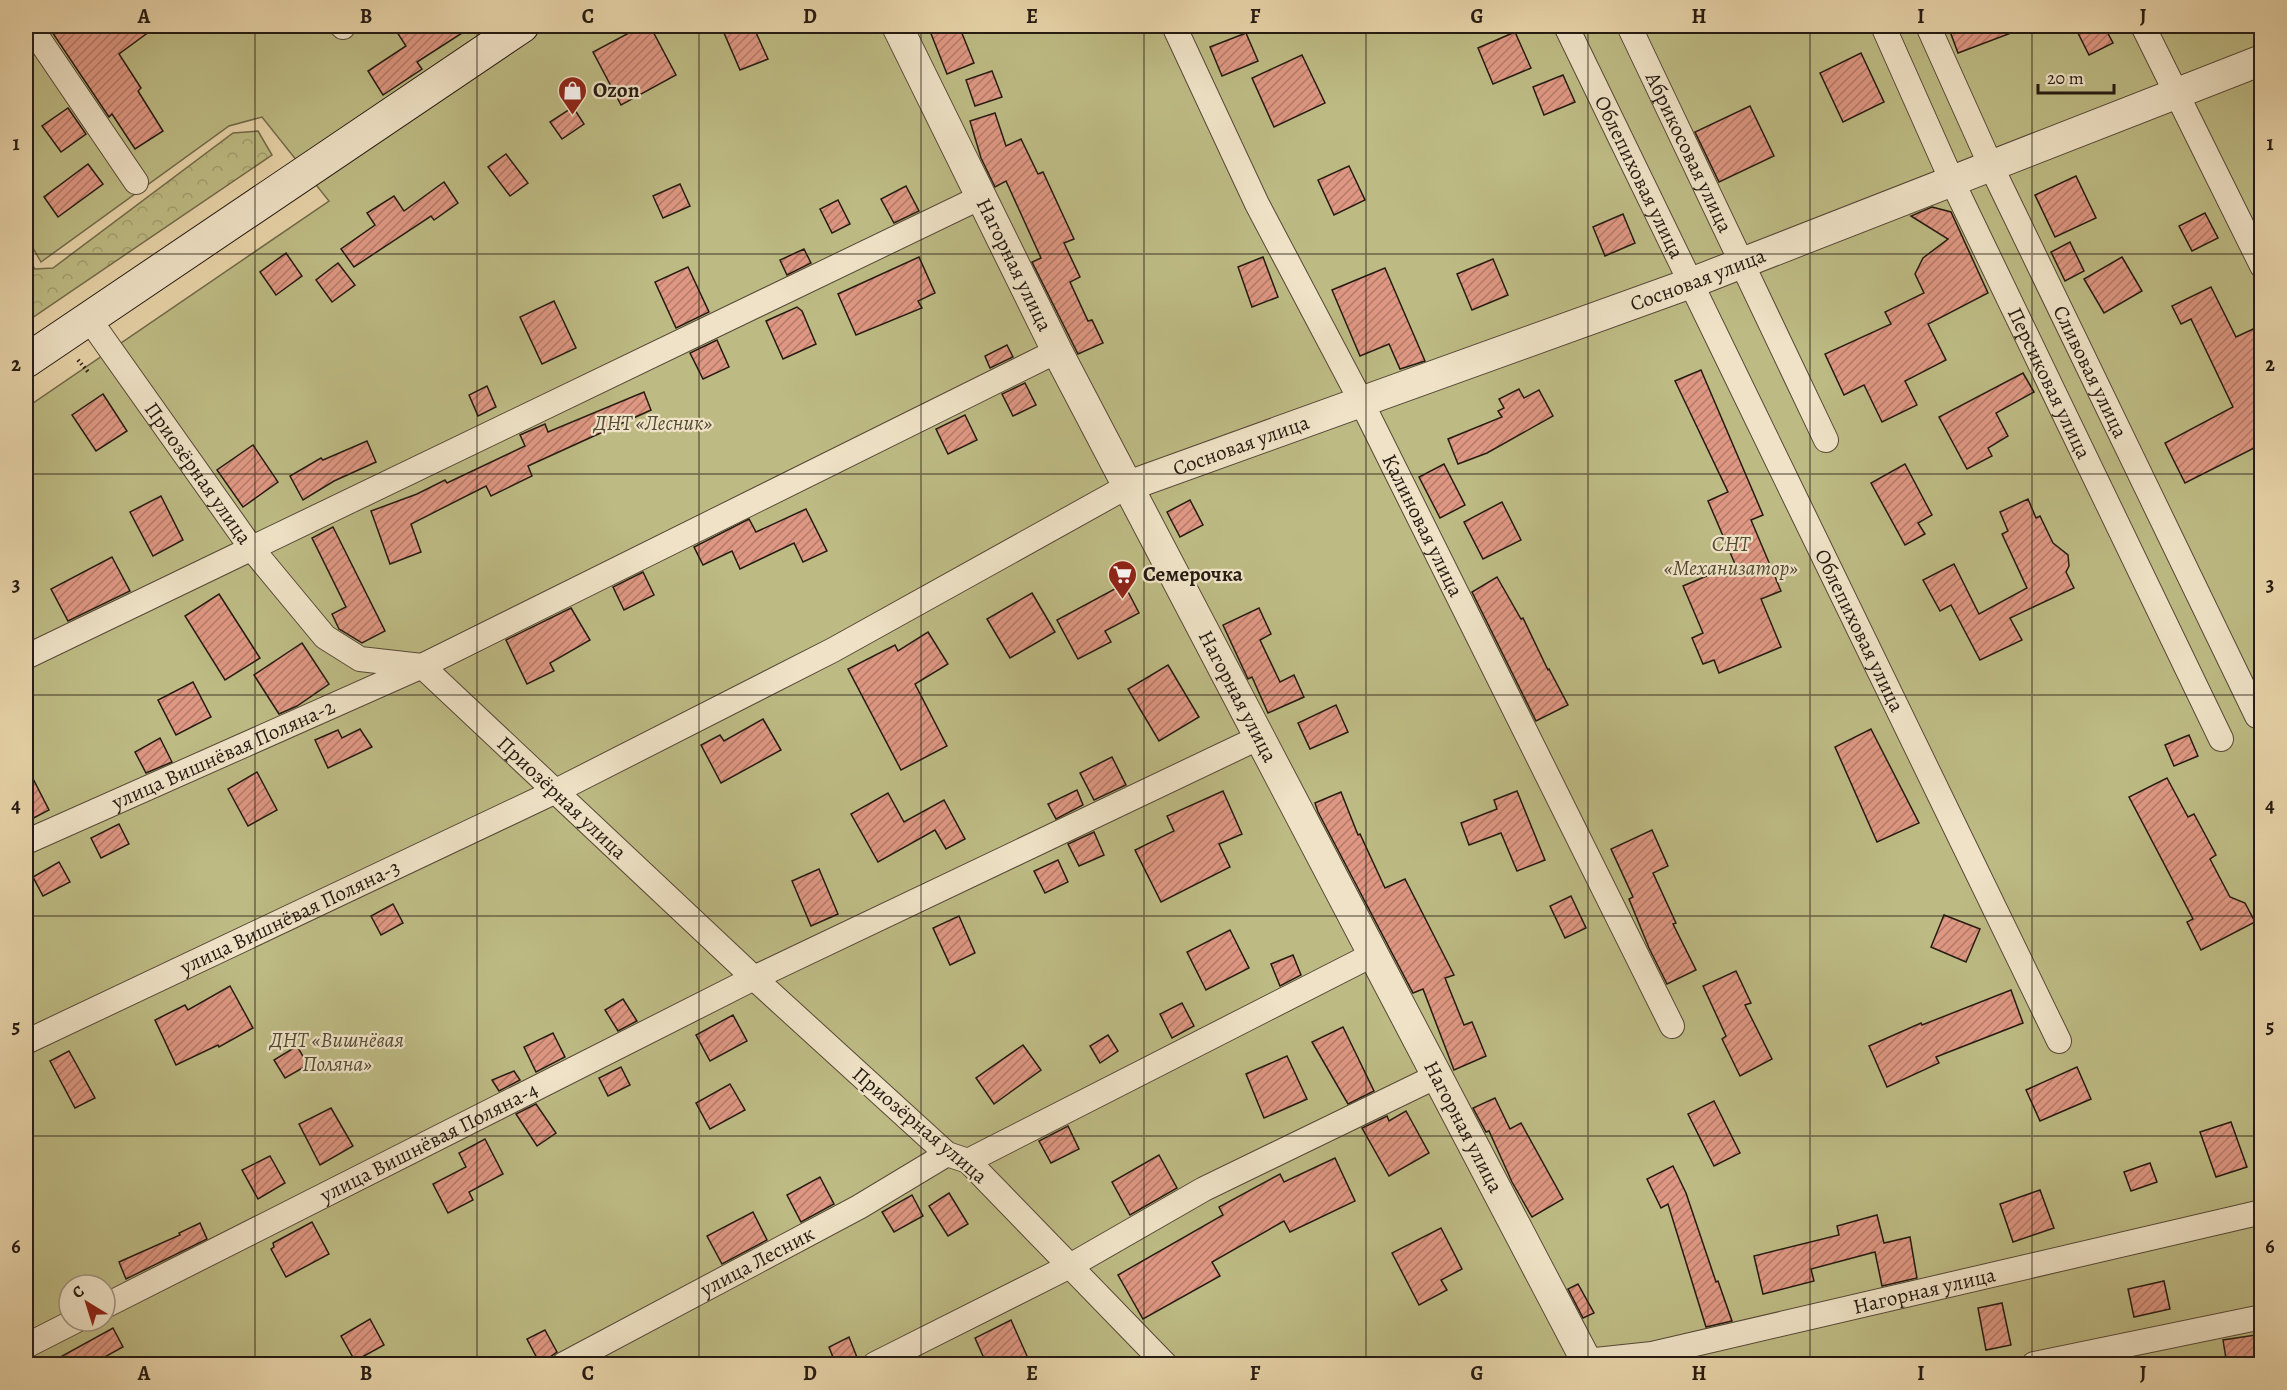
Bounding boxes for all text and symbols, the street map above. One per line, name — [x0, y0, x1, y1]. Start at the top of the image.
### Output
text: A — [137, 3, 151, 30]
text: B — [360, 3, 372, 30]
text: C — [582, 3, 594, 30]
text: D — [803, 3, 817, 30]
text: E — [1026, 3, 1038, 30]
text: F — [1250, 3, 1261, 30]
text: G — [1470, 3, 1484, 30]
text: H — [1692, 3, 1707, 30]
text: I — [1917, 3, 1925, 30]
text: J — [2140, 3, 2147, 30]
scale bar — [2038, 57, 2114, 95]
text: 20 m — [2047, 66, 2084, 90]
street label: Абрикосовая улица — [1639, 67, 1739, 238]
shop icon: Ozon — [556, 74, 588, 116]
place label: Ozon — [593, 76, 640, 104]
street label: Облепиховая улица — [1588, 91, 1691, 264]
text: 1 — [12, 130, 20, 157]
text: 1 — [2266, 130, 2274, 157]
street label: Нагорная улица — [970, 193, 1059, 336]
street label: Сосновая улица — [1626, 241, 1770, 318]
street label: Сливовая улица — [2046, 301, 2135, 443]
street label: Персиковая улица — [2001, 303, 2098, 464]
text: 2 — [11, 351, 21, 378]
text: 2 — [2265, 351, 2275, 378]
street label: Приозёрная улица — [138, 396, 259, 550]
street label: Сосновая улица — [1169, 408, 1313, 483]
park label: ДНТ «Лесник» — [592, 409, 712, 437]
street label: Калиновая улица — [1376, 449, 1470, 602]
park label: СНТ «Механизатор» — [1664, 530, 1798, 582]
street label: Облепиховая улица — [1808, 544, 1911, 717]
supermarket icon: Семерочка — [1106, 558, 1138, 600]
place label: Семерочка — [1143, 560, 1243, 588]
text: 3 — [12, 571, 20, 598]
text: 3 — [2266, 571, 2274, 598]
street label: Нагорная улица — [1192, 625, 1284, 767]
street label: улица Вишнёвая Поляна-2 — [107, 693, 339, 816]
street label: Приозёрная улица — [491, 730, 633, 866]
text: 4 — [11, 792, 21, 819]
text: 4 — [2265, 792, 2275, 819]
street label: улица Вишнёвая Поляна-3 — [175, 853, 404, 981]
text: 5 — [12, 1013, 20, 1040]
text: 5 — [2266, 1013, 2274, 1040]
park label: ДНТ «Вишнёвая Поляна» — [268, 1026, 404, 1078]
street label: Нагорная улица — [1417, 1056, 1510, 1198]
street label: Приозёрная улица — [847, 1060, 994, 1190]
street label: улица Вишнёвая Поляна-4 — [314, 1076, 543, 1209]
street label: улица Лесник — [695, 1219, 819, 1303]
text: 6 — [11, 1233, 21, 1260]
text: 6 — [2265, 1233, 2275, 1260]
street label: Нагорная улица — [1850, 1260, 1999, 1321]
north arrow — [57, 1273, 117, 1333]
text: С — [68, 1280, 89, 1304]
text: A — [137, 1360, 151, 1387]
text: B — [360, 1360, 372, 1387]
text: C — [582, 1360, 594, 1387]
text: D — [803, 1360, 817, 1387]
text: E — [1026, 1360, 1038, 1387]
text: F — [1250, 1360, 1261, 1387]
text: G — [1470, 1360, 1484, 1387]
text: H — [1692, 1360, 1707, 1387]
text: I — [1917, 1360, 1925, 1387]
text: J — [2140, 1360, 2147, 1387]

